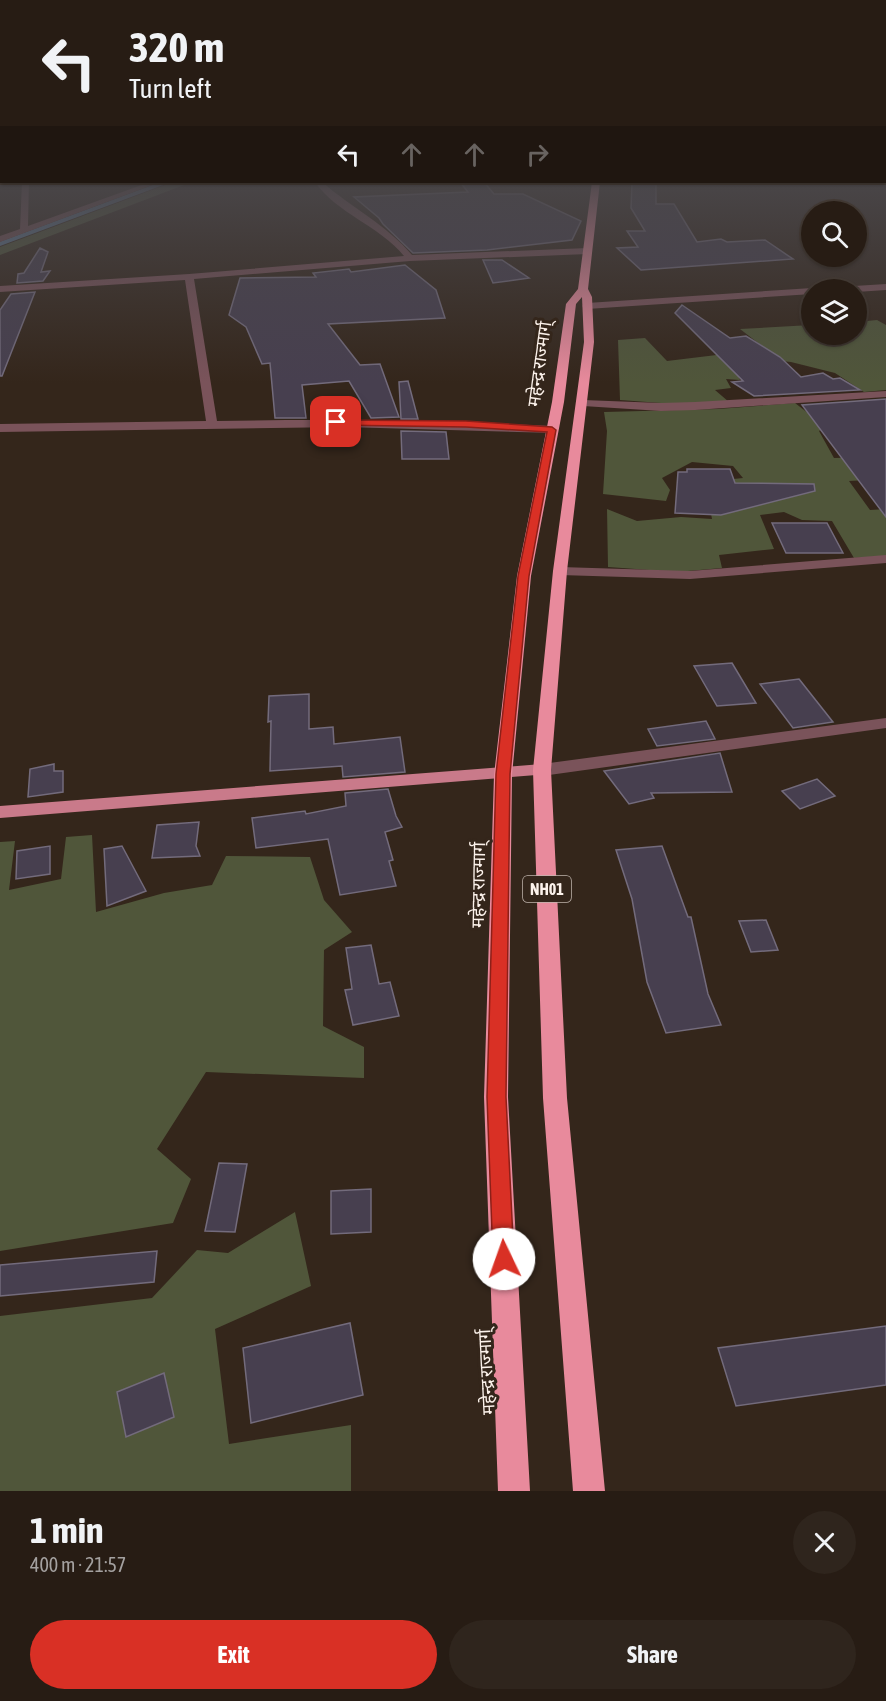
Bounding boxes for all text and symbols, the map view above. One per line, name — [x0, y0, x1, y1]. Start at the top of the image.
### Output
text: 320 m — [129, 23, 224, 71]
icon: left — [30, 24, 108, 102]
text: Turn left — [129, 73, 212, 104]
icon: left — [332, 138, 365, 171]
icon: ahead — [395, 138, 428, 171]
icon: ahead — [458, 138, 491, 171]
icon: right — [521, 138, 554, 171]
map controls — [801, 201, 867, 345]
button: search — [801, 201, 867, 267]
button: layers — [801, 279, 867, 345]
street label: महेन्द्र राज्मार्ग् — [523, 317, 557, 408]
pin — [310, 396, 361, 447]
icon: arrive — [319, 405, 352, 438]
street label: महेन्द्र राज्मार्ग् — [467, 839, 490, 928]
road number: NH01 — [523, 876, 571, 902]
position arrow — [472, 1227, 536, 1291]
street label: महेन्द्र राज्मार्ग् — [473, 1326, 500, 1415]
text: 1 min — [30, 1509, 104, 1551]
button: close — [793, 1511, 856, 1574]
text: 400 m · 21:57 — [30, 1553, 126, 1576]
button: Exit — [30, 1620, 437, 1689]
button: Share — [449, 1620, 856, 1689]

